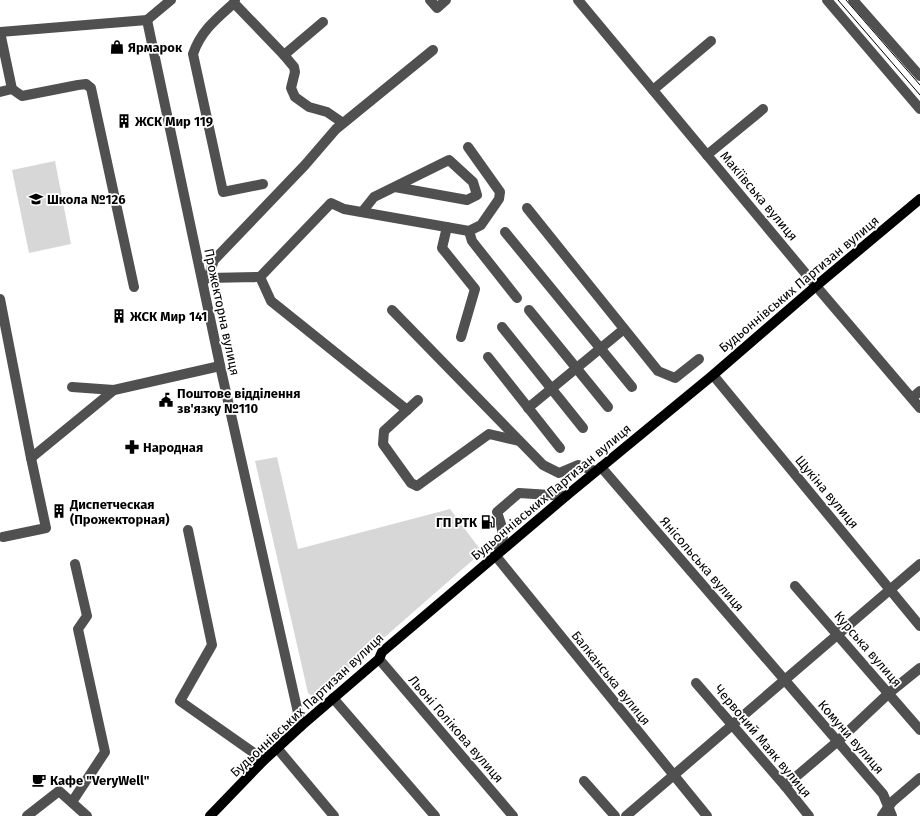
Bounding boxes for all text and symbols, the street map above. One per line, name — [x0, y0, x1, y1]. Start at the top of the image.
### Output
shop icon: Ярмарок — [109, 39, 125, 55]
place label: Ярмарок — [128, 40, 183, 55]
building icon: ЖСК Мир 119 — [116, 113, 132, 129]
place label: ЖСК Мир 119 — [134, 114, 213, 129]
street label: Макіївська вулиця — [717, 148, 801, 244]
school or university icon: Школа №126 — [28, 191, 44, 207]
place label: Школа №126 — [47, 192, 126, 207]
street label: Будьоннівських Партизан вулиця — [716, 213, 882, 355]
street label: Прожекторна вулиця — [201, 247, 243, 377]
building icon: ЖСК Мир 141 — [111, 308, 127, 324]
place label: ЖСК Мир 141 — [129, 309, 207, 324]
place label: Поштове відділення зв'язку №110 — [177, 386, 300, 416]
public building icon: Поштове відділення зв'язку №110 — [158, 392, 174, 408]
street label: Будьоннівських Партизан вулиця — [468, 421, 634, 563]
pharmacy icon: Народная — [124, 439, 140, 455]
place label: Народная — [143, 440, 203, 455]
street label: Щукіна вулиця — [792, 453, 862, 531]
place label: Диспетческая (Прожекторная) — [69, 497, 169, 527]
building icon: Диспетческая (Прожекторная) — [51, 503, 67, 519]
fuel station icon: ГП РТК — [480, 514, 496, 530]
street label: Янісольська вулиця — [657, 514, 747, 614]
place label: ГП РТК — [436, 515, 478, 530]
street label: Курська вулиця — [831, 608, 905, 690]
street label: Балканська вулиця — [568, 628, 654, 728]
street label: Будьоннівських Партизан вулиця — [227, 630, 387, 780]
street label: Льоні Голікова вулиця — [405, 672, 507, 786]
street label: Червоний Маяк вулиця — [711, 682, 815, 800]
street label: Комуни вулиця — [815, 697, 887, 777]
cafe icon: Кафе "VeryWell" — [31, 772, 47, 788]
place label: Кафе "VeryWell" — [50, 773, 150, 788]

